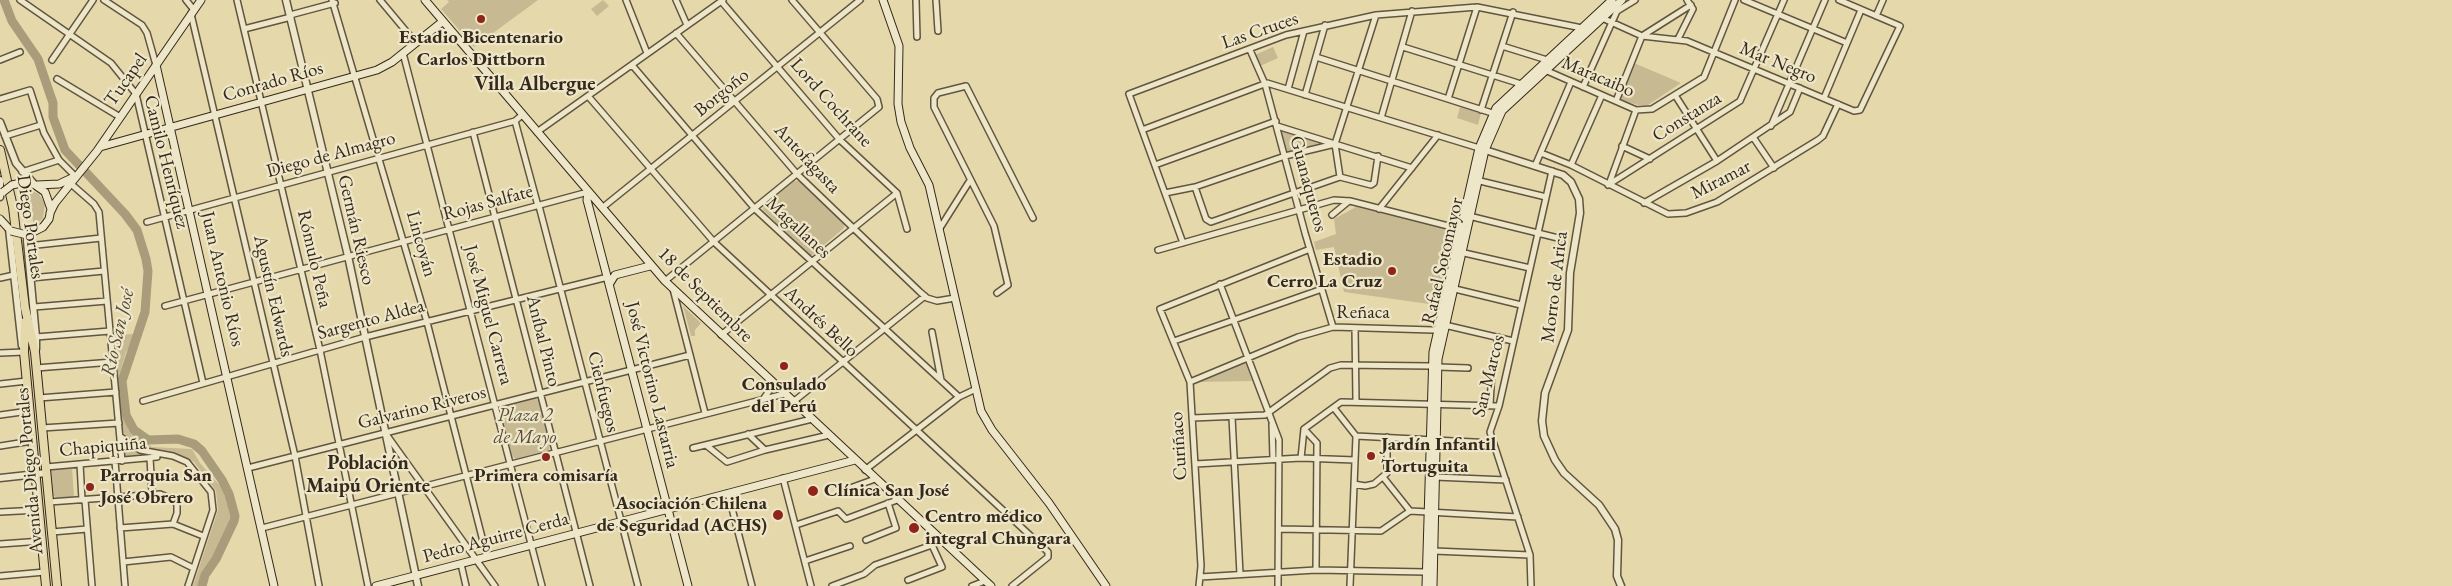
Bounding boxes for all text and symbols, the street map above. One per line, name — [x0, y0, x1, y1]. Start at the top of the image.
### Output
street label: Las Cruces — [1219, 7, 1301, 55]
marker: Estadio Bicentenario Carlos Dittborn — [475, 13, 487, 25]
place label: Estadio Bicentenario Carlos Dittborn — [399, 27, 563, 71]
street label: Mar Negro — [1736, 37, 1820, 89]
street label: Tucapel — [100, 49, 152, 111]
street label: Maracaibo — [1558, 51, 1638, 103]
street label: Lord Cochrane — [785, 54, 877, 152]
street label: Conrado Ríos — [220, 57, 326, 107]
street label: Borgoño — [690, 64, 754, 122]
district label: Villa Albergue — [474, 73, 596, 97]
street label: Constanza — [1648, 87, 1726, 147]
street label: Camilo Henríquez — [138, 93, 194, 231]
street label: Antofagasta — [769, 119, 845, 199]
street label: Diego de Almagro — [264, 127, 398, 183]
street label: Guanaqueros — [1284, 134, 1332, 234]
street label: Miramar — [1687, 155, 1755, 205]
street label: Germán Riesco — [332, 173, 380, 287]
street label: Diego Portales — [11, 174, 49, 280]
street label: Rojas Salfate — [440, 180, 536, 226]
street label: Magallanes — [761, 192, 835, 264]
street label: Rafael Sotomayor — [1417, 195, 1469, 327]
street label: Rómulo Peña — [292, 208, 336, 310]
street label: Lincoyán — [401, 208, 441, 280]
street label: Juan Antonio Ríos — [195, 209, 249, 349]
street label: Morro de Arica — [1537, 230, 1573, 344]
street label: Agustín Edwards — [248, 233, 298, 359]
street label: José Miguel Carrera — [458, 242, 518, 388]
street label: 18 de Septiembre — [653, 243, 757, 347]
place label: Estadio Cerro La Cruz — [1267, 249, 1382, 293]
marker: Estadio Cerro La Cruz — [1386, 265, 1398, 277]
street label: Andrés Bello — [779, 282, 863, 362]
water label: Río San José — [96, 286, 140, 380]
street label: Aníbal Pinto — [521, 293, 565, 389]
street label: Sargento Aldea — [315, 295, 427, 345]
street label: José Victorino Lastarria — [620, 299, 684, 471]
street label: Reñaca — [1336, 302, 1390, 324]
street label: San Marcos — [1468, 333, 1510, 419]
street label: Cienfuegos — [582, 349, 624, 435]
marker: Consulado del Perú — [778, 360, 790, 372]
place label: Consulado del Perú — [742, 374, 826, 418]
street label: Galvarino Riveros — [356, 381, 488, 435]
street label: Avenida Diego Portales — [11, 387, 49, 555]
park label: Plaza 2 de Mayo — [494, 405, 556, 449]
street label: Curiñaco — [1165, 411, 1193, 481]
street label: Chapiquiña — [58, 432, 148, 462]
place label: Jardín Infantil Tortuguita — [1381, 434, 1496, 478]
marker: Jardín Infantil Tortuguita — [1365, 450, 1377, 462]
marker: Primera comisaría — [540, 451, 552, 463]
district label: Población Maipú Oriente — [306, 452, 430, 499]
place label: Parroquia San José Obrero — [100, 465, 212, 509]
place label: Primera comisaría — [474, 465, 618, 487]
place label: Clínica San José — [824, 480, 949, 502]
marker: Parroquia San José Obrero — [84, 481, 96, 493]
marker: Clínica San José — [806, 484, 820, 498]
place label: Asociación Chilena de Seguridad (ACHS) — [597, 493, 767, 537]
place label: Centro médico integral Chungara — [925, 506, 1071, 550]
street label: Pedro Aguirre Cerda — [420, 508, 572, 568]
marker: Asociación Chilena de Seguridad (ACHS) — [771, 508, 785, 522]
marker: Centro médico integral Chungara — [907, 521, 921, 535]

